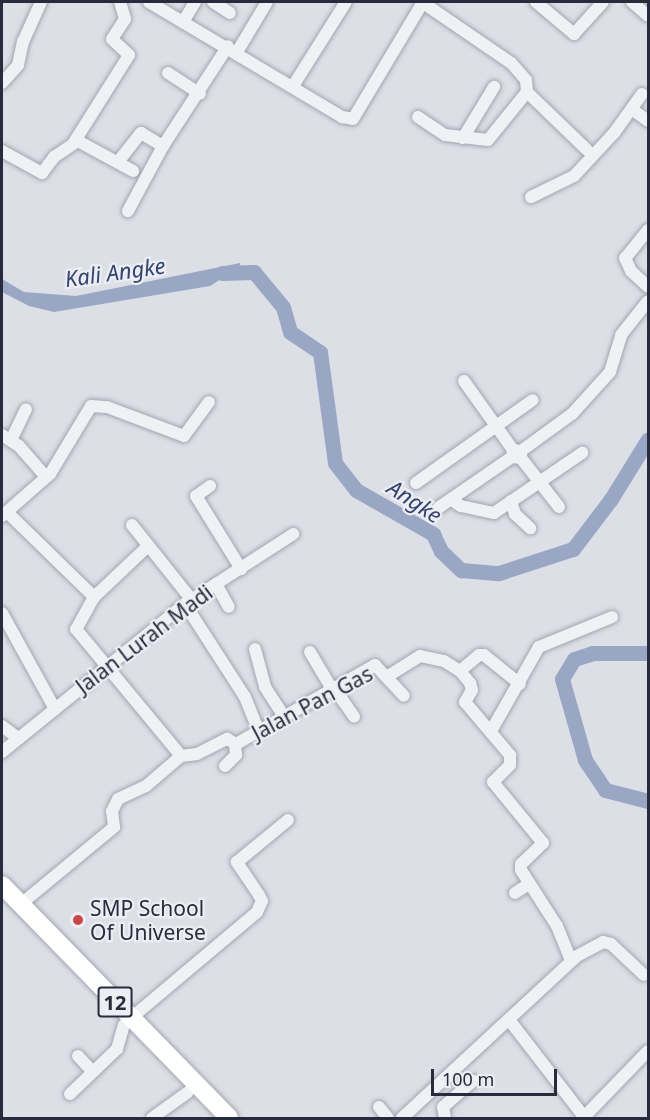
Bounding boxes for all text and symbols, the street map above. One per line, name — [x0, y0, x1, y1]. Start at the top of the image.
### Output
water label: Kali Angke — [63, 252, 167, 292]
water label: Angke — [383, 474, 447, 528]
street label: Jalan Lurah Madi — [71, 579, 217, 699]
street label: Jalan Pan Gas — [247, 661, 377, 745]
place label: SMP School Of Universe — [90, 895, 206, 945]
marker: SMP School Of Universe — [71, 913, 85, 927]
road number: 12 — [97, 985, 133, 1019]
scale bar — [434, 1057, 560, 1095]
text: 100 m — [442, 1067, 494, 1091]

